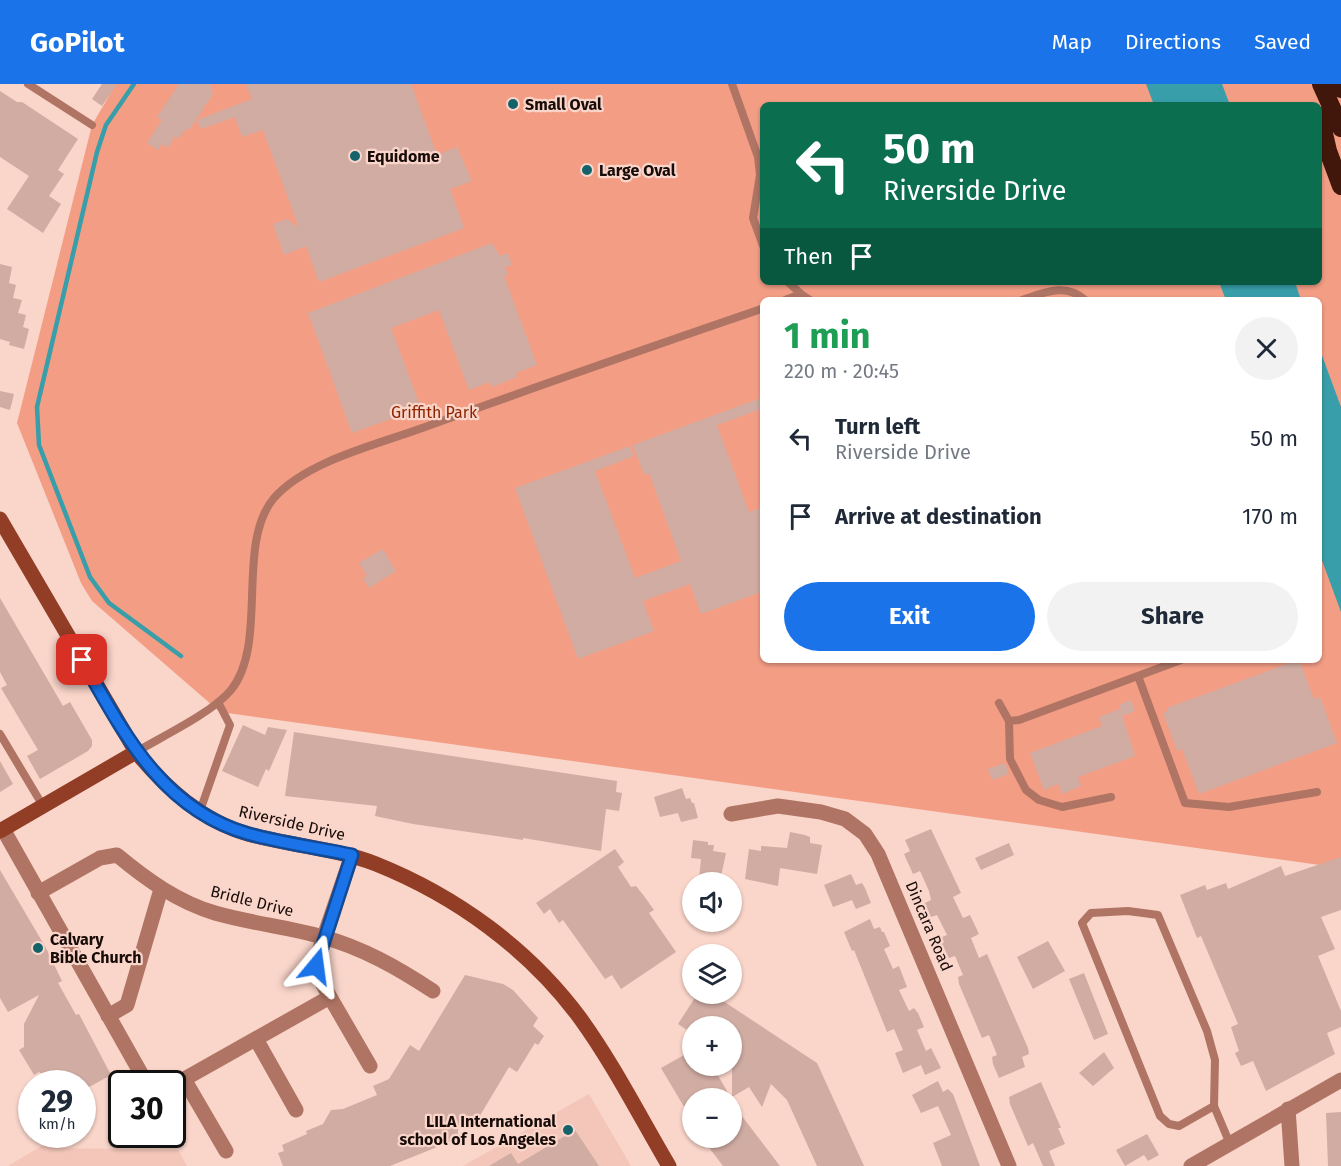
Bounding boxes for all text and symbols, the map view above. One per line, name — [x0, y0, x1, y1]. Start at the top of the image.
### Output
text: GoPilot — [30, 26, 124, 59]
text: Map — [1052, 29, 1092, 55]
text: Directions — [1125, 29, 1221, 55]
text: Saved — [1254, 29, 1311, 55]
place label: Small Oval — [525, 95, 602, 114]
marker: Small Oval — [506, 97, 520, 111]
text: 50 m — [883, 124, 976, 174]
icon: left — [784, 126, 862, 204]
place label: Equidome — [367, 147, 440, 166]
marker: Equidome — [348, 149, 362, 163]
place label: Large Oval — [599, 161, 676, 180]
marker: Large Oval — [580, 163, 594, 177]
text: Riverside Drive — [883, 175, 1066, 207]
icon: arrive — [845, 240, 878, 273]
text: Then — [784, 243, 833, 270]
text: 1 min — [784, 314, 871, 358]
button: close — [1235, 317, 1298, 380]
text: 220 m · 20:45 — [784, 359, 899, 383]
park label: Griffith Park — [391, 403, 478, 422]
text: Turn left — [835, 413, 920, 440]
icon: left — [784, 422, 817, 455]
text: 50 m — [1250, 425, 1298, 452]
text: Riverside Drive — [835, 440, 971, 464]
icon: arrive — [784, 500, 817, 533]
text: Arrive at destination — [835, 503, 1042, 530]
text: 170 m — [1242, 503, 1298, 530]
button: Exit — [784, 582, 1035, 651]
button: Share — [1047, 582, 1298, 651]
pin — [56, 634, 107, 685]
icon: arrive — [65, 643, 98, 676]
street label: Riverside Drive — [237, 802, 347, 844]
map controls — [682, 872, 742, 1148]
button: sound — [682, 872, 742, 932]
street label: Dincara Road — [902, 878, 956, 974]
street label: Bridle Drive — [208, 881, 296, 921]
place label: Calvary Bible Church — [50, 930, 142, 967]
position arrow — [284, 934, 348, 998]
marker: Calvary Bible Church — [31, 941, 45, 955]
button: layers — [682, 944, 742, 1004]
button: + — [682, 1016, 742, 1076]
speed limit sign: 30 — [108, 1070, 186, 1148]
text: 29 — [41, 1084, 73, 1120]
button: − — [682, 1088, 742, 1148]
place label: LILA International school of Los Angeles — [399, 1112, 556, 1149]
text: km/h — [38, 1115, 76, 1133]
marker: LILA International school of Los Angeles — [561, 1123, 575, 1137]

